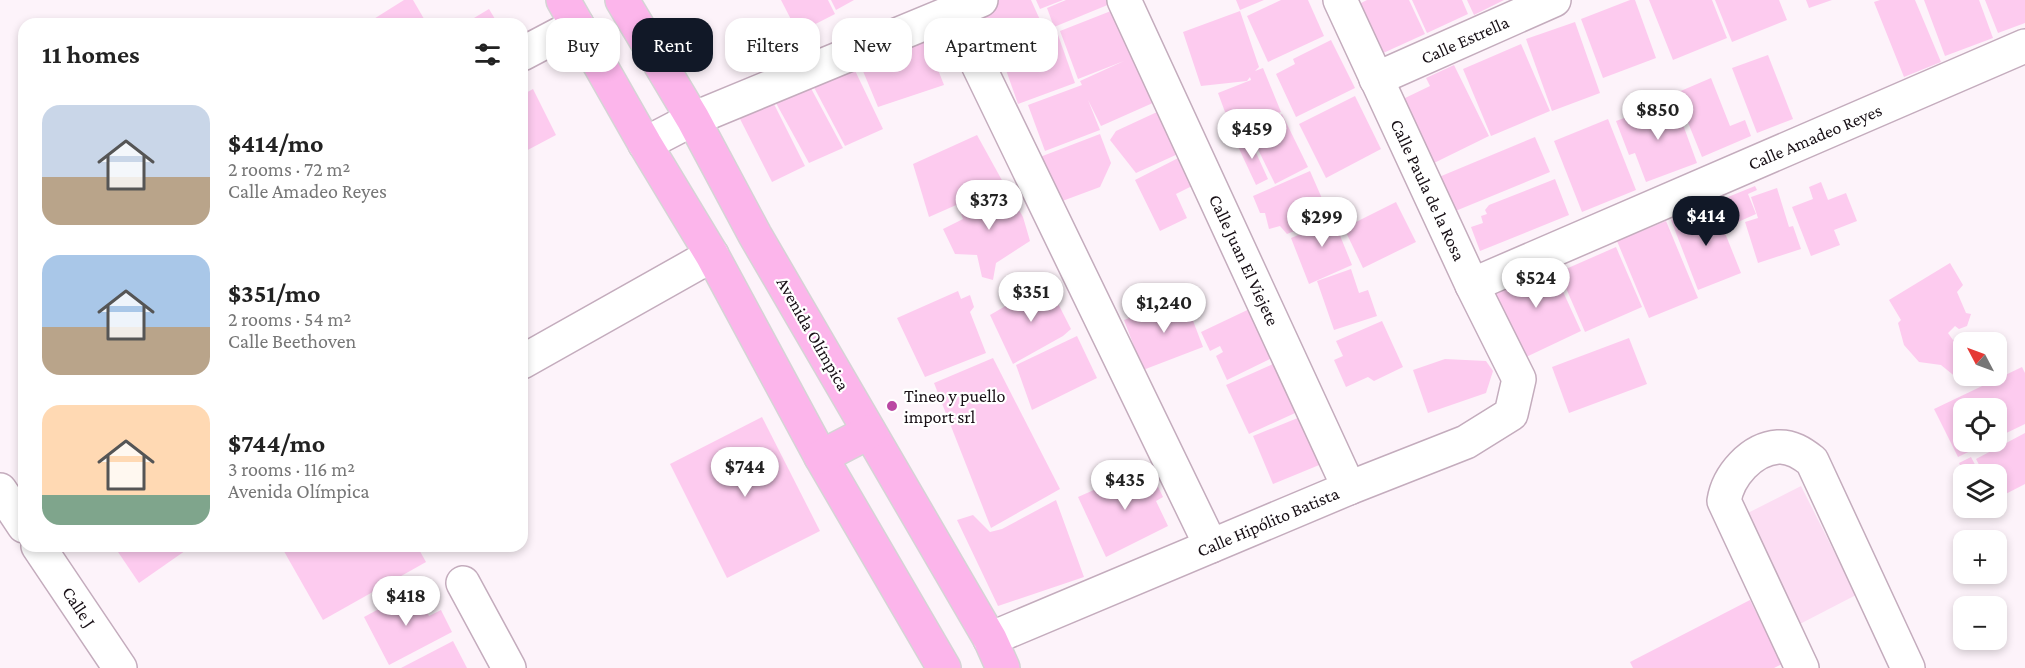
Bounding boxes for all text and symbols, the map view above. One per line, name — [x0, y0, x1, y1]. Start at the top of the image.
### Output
street label: Calle Estrella — [1418, 12, 1512, 68]
chip: Buy — [546, 18, 620, 72]
chip: Rent — [632, 18, 713, 72]
chip: Filters — [725, 18, 820, 72]
chip: New — [832, 18, 912, 72]
chip: Apartment — [924, 18, 1058, 72]
icon: filters — [471, 38, 504, 71]
text: 11 homes — [42, 40, 140, 69]
pin: $850 — [1622, 90, 1694, 141]
text: $850 — [1636, 98, 1680, 120]
street label: Calle Amadeo Reyes — [1745, 100, 1885, 174]
pin: $459 — [1216, 109, 1288, 160]
street label: Calle Paula de la Rosa — [1386, 116, 1470, 264]
text: $459 — [1231, 117, 1273, 139]
icon: home — [90, 129, 162, 201]
text: $414/mo — [228, 129, 324, 158]
text: 2 rooms · 72 m² — [228, 158, 350, 180]
text: Calle Amadeo Reyes — [228, 180, 387, 202]
pin: $373 — [953, 180, 1025, 231]
text: $373 — [970, 188, 1008, 210]
street label: Calle Juan El Viejete — [1204, 191, 1283, 329]
pin: $414 — [1670, 196, 1742, 247]
pin: $299 — [1286, 197, 1358, 248]
text: $414 — [1686, 204, 1726, 226]
text: $299 — [1301, 205, 1343, 227]
pin: $524 — [1500, 258, 1572, 309]
text: $524 — [1516, 266, 1556, 288]
pin: $351 — [995, 272, 1067, 323]
street label: Avenida Olímpica — [772, 274, 854, 394]
icon: home — [90, 279, 162, 351]
text: $351/mo — [228, 279, 321, 308]
text: $351 — [1013, 280, 1049, 302]
pin: $1,240 — [1115, 283, 1213, 334]
text: $1,240 — [1136, 291, 1192, 313]
text: 2 rooms · 54 m² — [228, 308, 351, 330]
text: Calle Beethoven — [228, 330, 356, 352]
north arrow — [1953, 332, 2007, 386]
map controls — [1953, 332, 2007, 650]
place label: Tineo y puello import srl — [904, 386, 1005, 427]
button: locate — [1953, 398, 2007, 452]
marker: Tineo y puello import srl — [885, 399, 899, 413]
icon: home — [90, 429, 162, 501]
text: $744/mo — [228, 429, 325, 458]
pin: $744 — [709, 447, 781, 498]
text: $744 — [725, 455, 765, 477]
text: 3 rooms · 116 m² — [228, 458, 355, 480]
pin: $435 — [1089, 460, 1161, 511]
button: layers — [1953, 464, 2007, 518]
text: $435 — [1105, 468, 1145, 490]
text: Avenida Olímpica — [228, 480, 370, 502]
street label: Calle Hipólito Batista — [1194, 483, 1342, 561]
button: + — [1953, 530, 2007, 584]
pin: $418 — [370, 576, 442, 627]
street label: Calle J — [58, 583, 100, 631]
text: $418 — [386, 584, 426, 606]
button: − — [1953, 596, 2007, 650]

